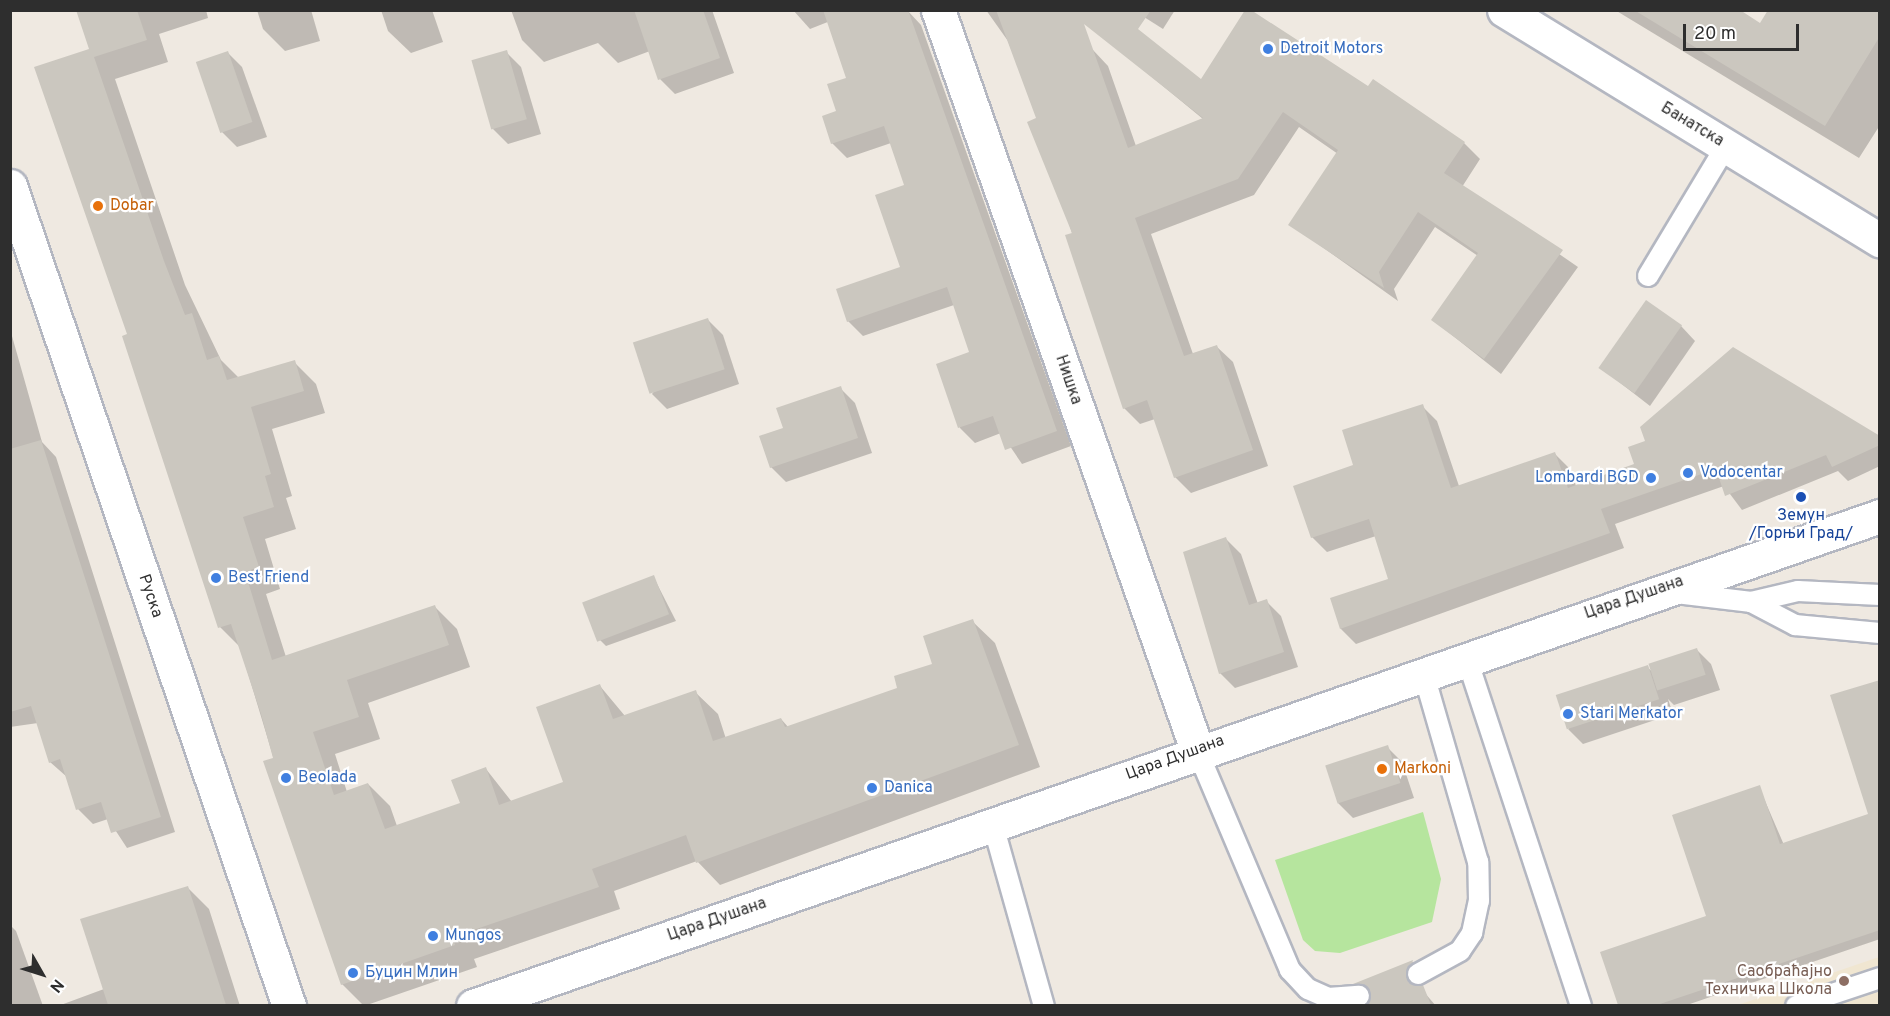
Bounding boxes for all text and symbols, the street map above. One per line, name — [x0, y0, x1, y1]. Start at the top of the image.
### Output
scale bar — [1686, 12, 1802, 50]
text: 20 m — [1694, 23, 1736, 46]
place label: Detroit Motors — [1280, 39, 1383, 59]
marker: Detroit Motors — [1261, 42, 1275, 56]
street label: Банатска — [1657, 99, 1727, 151]
place label: Dobar — [110, 196, 154, 216]
marker: Dobar — [91, 199, 105, 213]
street label: Нишка — [1051, 353, 1085, 407]
place label: Vodocentar — [1700, 463, 1783, 483]
marker: Vodocentar — [1681, 466, 1695, 480]
place label: Lombardi BGD — [1535, 468, 1639, 488]
marker: Lombardi BGD — [1644, 471, 1658, 485]
marker: Земун /Горњи Град/ — [1794, 490, 1808, 504]
place label: Земун /Горњи Град/ — [1749, 506, 1853, 544]
place label: Best Friend — [228, 568, 309, 588]
marker: Best Friend — [209, 571, 223, 585]
street label: Руска — [134, 572, 166, 620]
street label: Цара Душана — [1582, 572, 1686, 624]
place label: Stari Merkator — [1580, 704, 1683, 724]
marker: Stari Merkator — [1561, 707, 1575, 721]
street label: Цара Душана — [1123, 731, 1227, 785]
place label: Markoni — [1394, 759, 1451, 779]
marker: Markoni — [1375, 762, 1389, 776]
place label: Beolada — [298, 768, 357, 788]
marker: Beolada — [279, 771, 293, 785]
place label: Danica — [884, 778, 933, 798]
marker: Danica — [865, 781, 879, 795]
street label: Цара Душана — [665, 894, 769, 946]
place label: Mungos — [445, 926, 501, 946]
marker: Mungos — [426, 929, 440, 943]
north arrow — [12, 944, 72, 1004]
place label: Саобраћајно Техничка Школа — [1705, 962, 1832, 1000]
place label: Буцин Млин — [365, 963, 458, 983]
marker: Буцин Млин — [346, 966, 360, 980]
marker: Саобраћајно Техничка Школа — [1837, 974, 1851, 988]
text: N — [45, 975, 67, 996]

